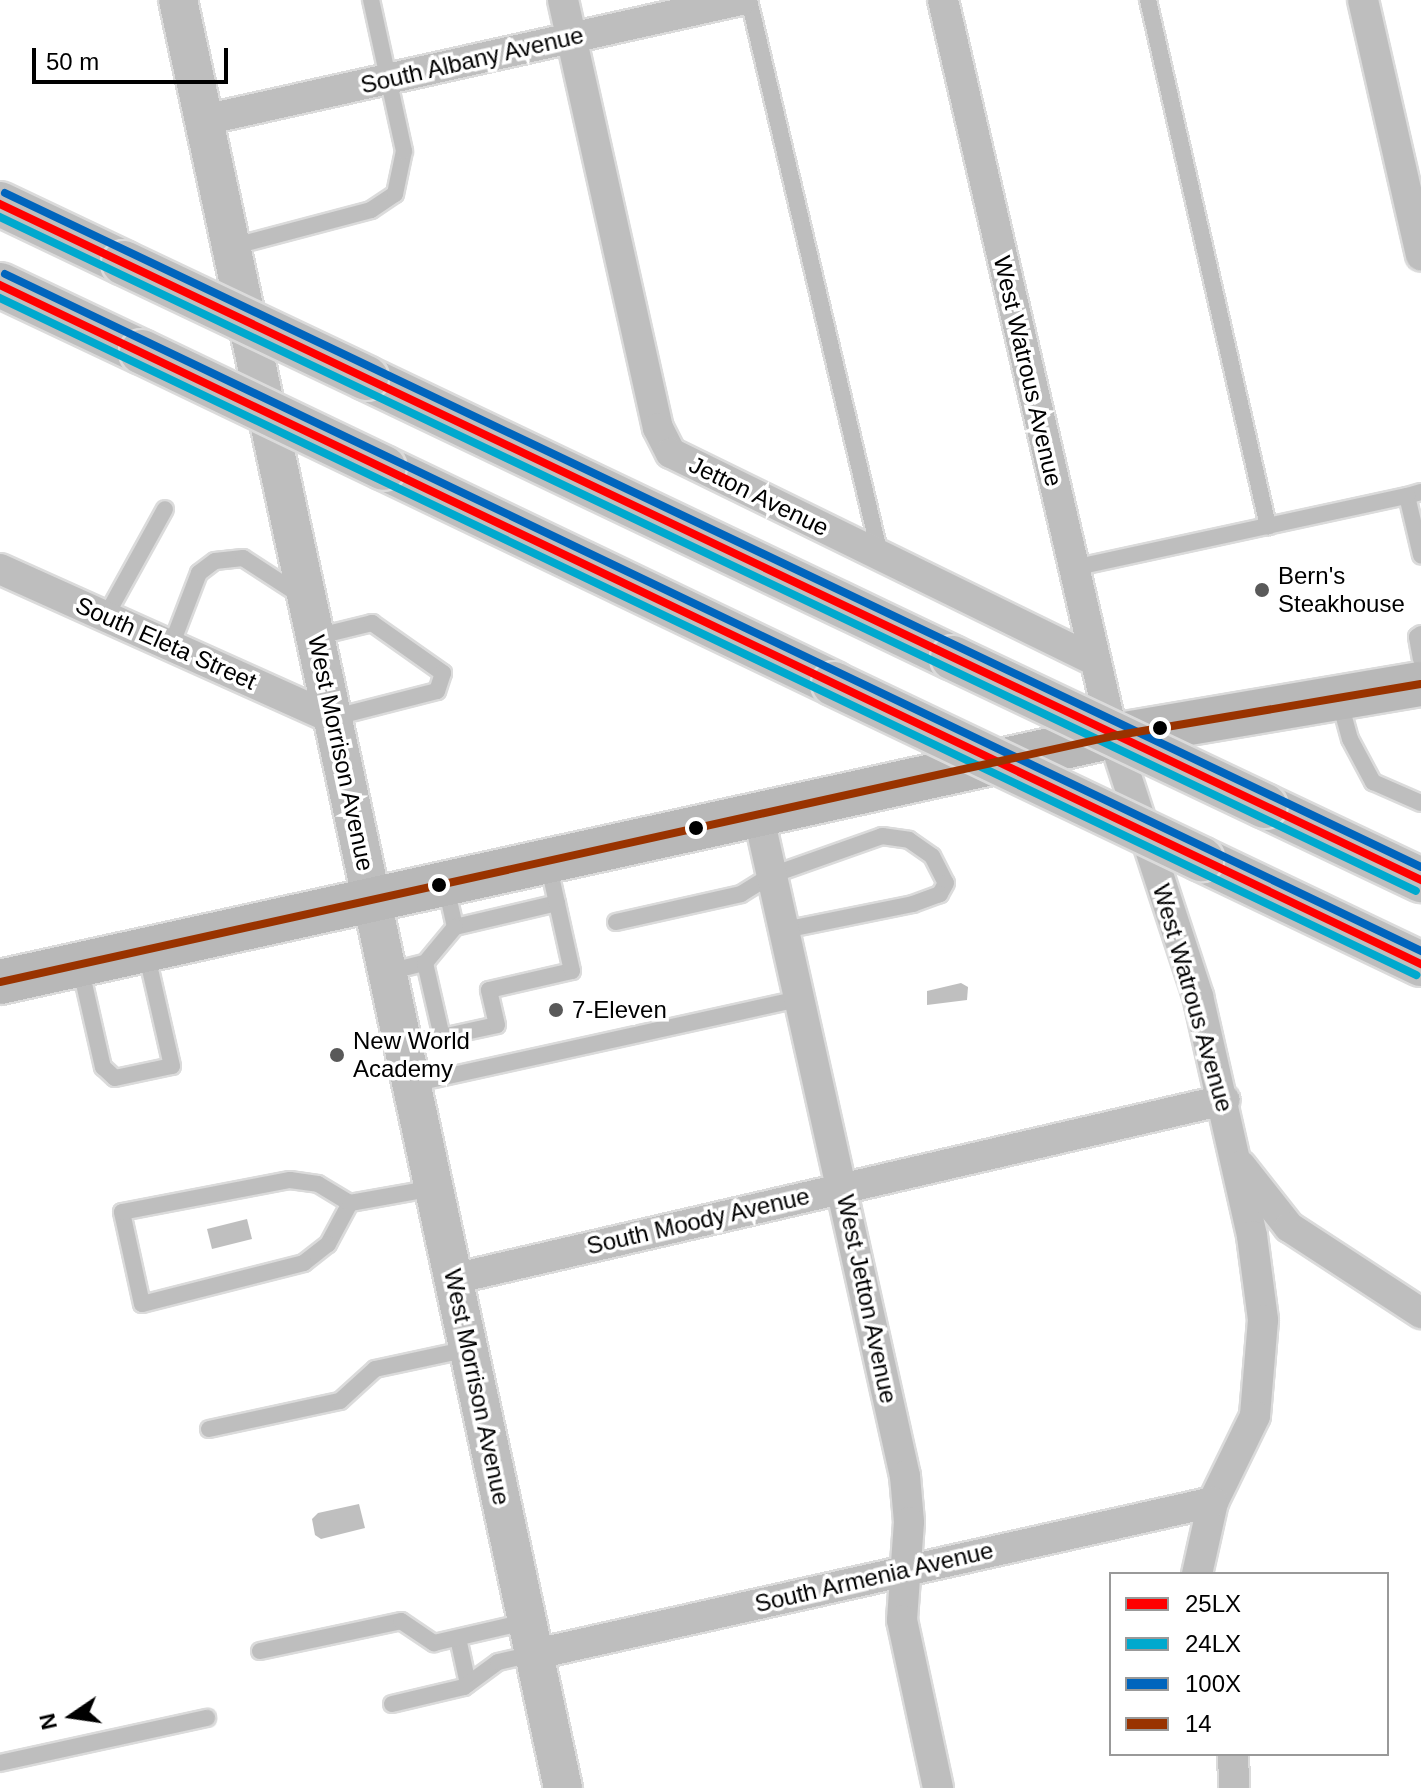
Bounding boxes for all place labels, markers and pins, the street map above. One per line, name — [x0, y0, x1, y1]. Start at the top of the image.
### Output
place label: Bern's Steakhouse — [1278, 562, 1405, 618]
marker: Bern's Steakhouse — [1253, 581, 1271, 599]
unlabelled marker — [1152, 720, 1168, 736]
unlabelled marker — [688, 820, 704, 836]
unlabelled marker — [431, 877, 447, 893]
place label: 7-Eleven — [572, 996, 667, 1024]
marker: 7-Eleven — [547, 1001, 565, 1019]
place label: New World Academy — [353, 1027, 470, 1083]
marker: New World Academy — [328, 1046, 346, 1064]

